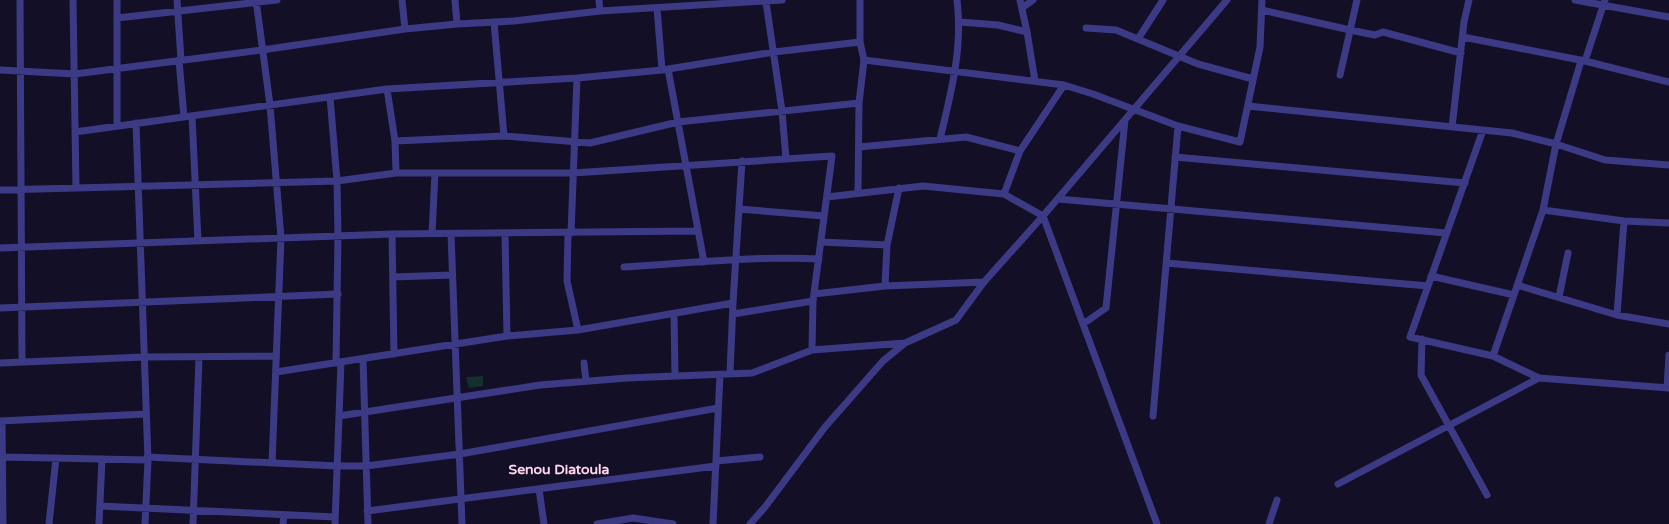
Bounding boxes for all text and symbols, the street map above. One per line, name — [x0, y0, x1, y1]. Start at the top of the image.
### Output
district label: Senou Diatoula — [509, 461, 610, 478]

